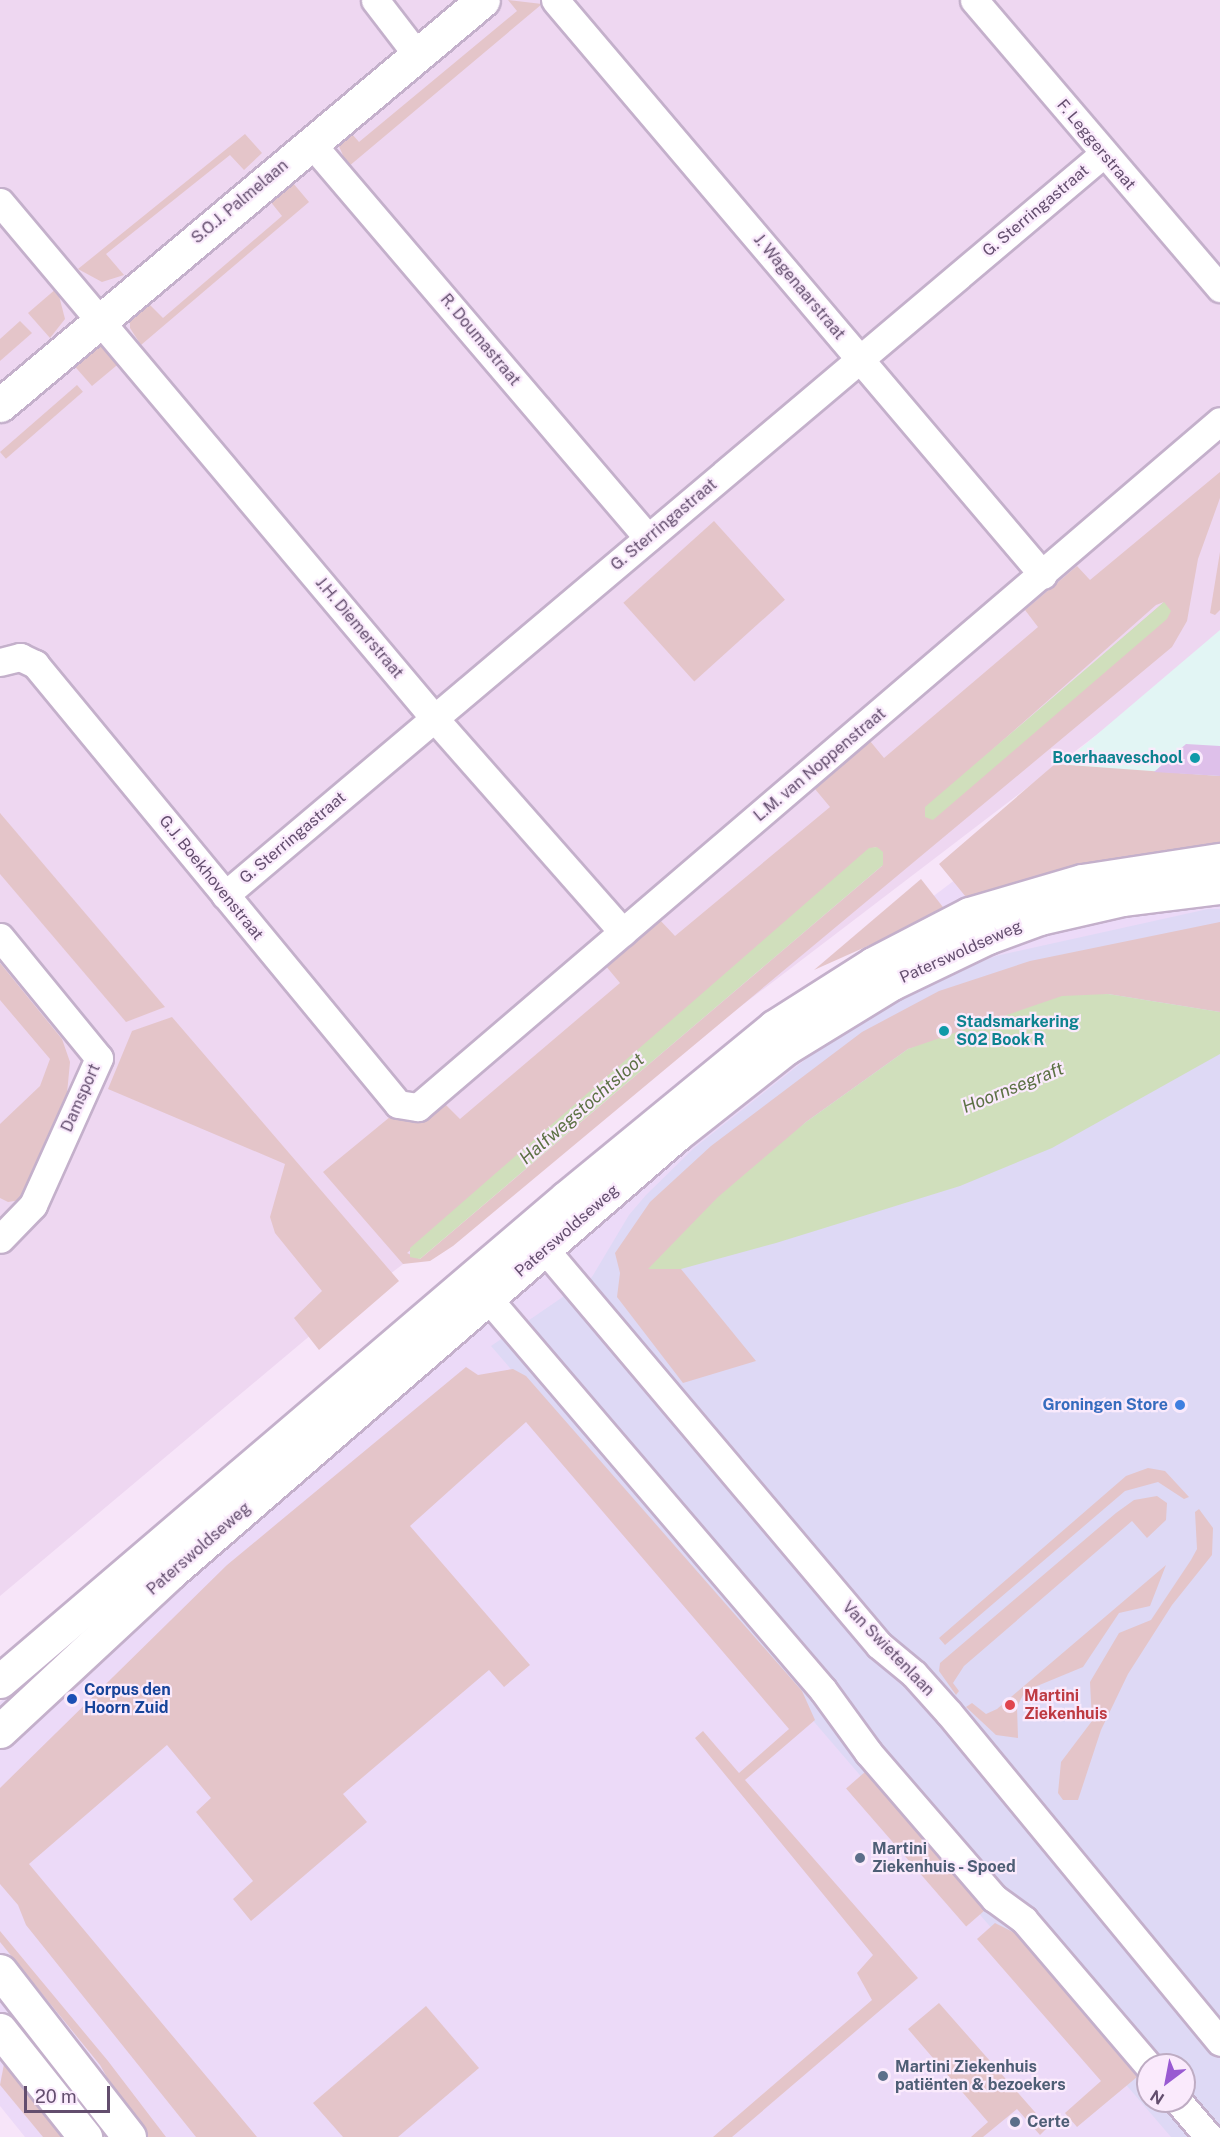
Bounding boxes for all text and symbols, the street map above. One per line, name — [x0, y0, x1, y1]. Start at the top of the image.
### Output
street label: F. Leggerstraat — [1053, 96, 1139, 194]
street label: S.O.J. Palmelaan — [188, 156, 292, 248]
street label: G. Sterringastraat — [979, 161, 1093, 261]
street label: J. Wagenaarstraat — [749, 230, 849, 344]
street label: R. Doumastraat — [436, 290, 524, 390]
street label: G. Sterringastraat — [607, 475, 721, 575]
street label: J.H. Diemerstraat — [311, 573, 407, 683]
street label: L.M. van Noppenstraat — [750, 704, 890, 826]
place label: Boerhaaveschool — [1052, 748, 1183, 768]
marker: Boerhaaveschool — [1188, 751, 1202, 765]
street label: G. Sterringastraat — [236, 788, 350, 888]
street label: G.J. Boekhovenstraat — [155, 812, 267, 944]
street label: Paterswoldseweg — [897, 916, 1025, 988]
place label: Stadsmarkering S02 Book R — [956, 1012, 1079, 1050]
marker: Stadsmarkering S02 Book R — [937, 1024, 951, 1038]
water label: Halfwegstochtsloot — [515, 1049, 649, 1169]
water label: Hoornsegraft — [959, 1058, 1067, 1118]
street label: Damsport — [57, 1061, 105, 1135]
street label: Paterswoldseweg — [511, 1181, 623, 1281]
place label: Groningen Store — [1042, 1395, 1168, 1415]
marker: Groningen Store — [1173, 1398, 1187, 1412]
street label: Paterswoldseweg — [143, 1499, 255, 1599]
street label: Van Swietenlaan — [838, 1598, 938, 1700]
place label: Corpus den Hoorn Zuid — [84, 1680, 171, 1718]
place label: Martini Ziekenhuis — [1024, 1686, 1107, 1724]
marker: Corpus den Hoorn Zuid — [65, 1692, 79, 1706]
marker: Martini Ziekenhuis — [1001, 1696, 1019, 1714]
place label: Martini Ziekenhuis - Spoed — [872, 1839, 1018, 1877]
marker: Martini Ziekenhuis - Spoed — [853, 1851, 867, 1865]
north arrow — [1136, 2053, 1196, 2113]
place label: Martini Ziekenhuis patiënten & bezoekers — [895, 2057, 1066, 2095]
marker: Martini Ziekenhuis patiënten & bezoekers — [876, 2069, 890, 2083]
scale bar — [27, 2074, 112, 2112]
text: 20 m — [35, 2086, 77, 2107]
text: N — [1147, 2086, 1168, 2108]
place label: Certe — [1027, 2112, 1070, 2132]
marker: Certe — [1008, 2115, 1022, 2129]

